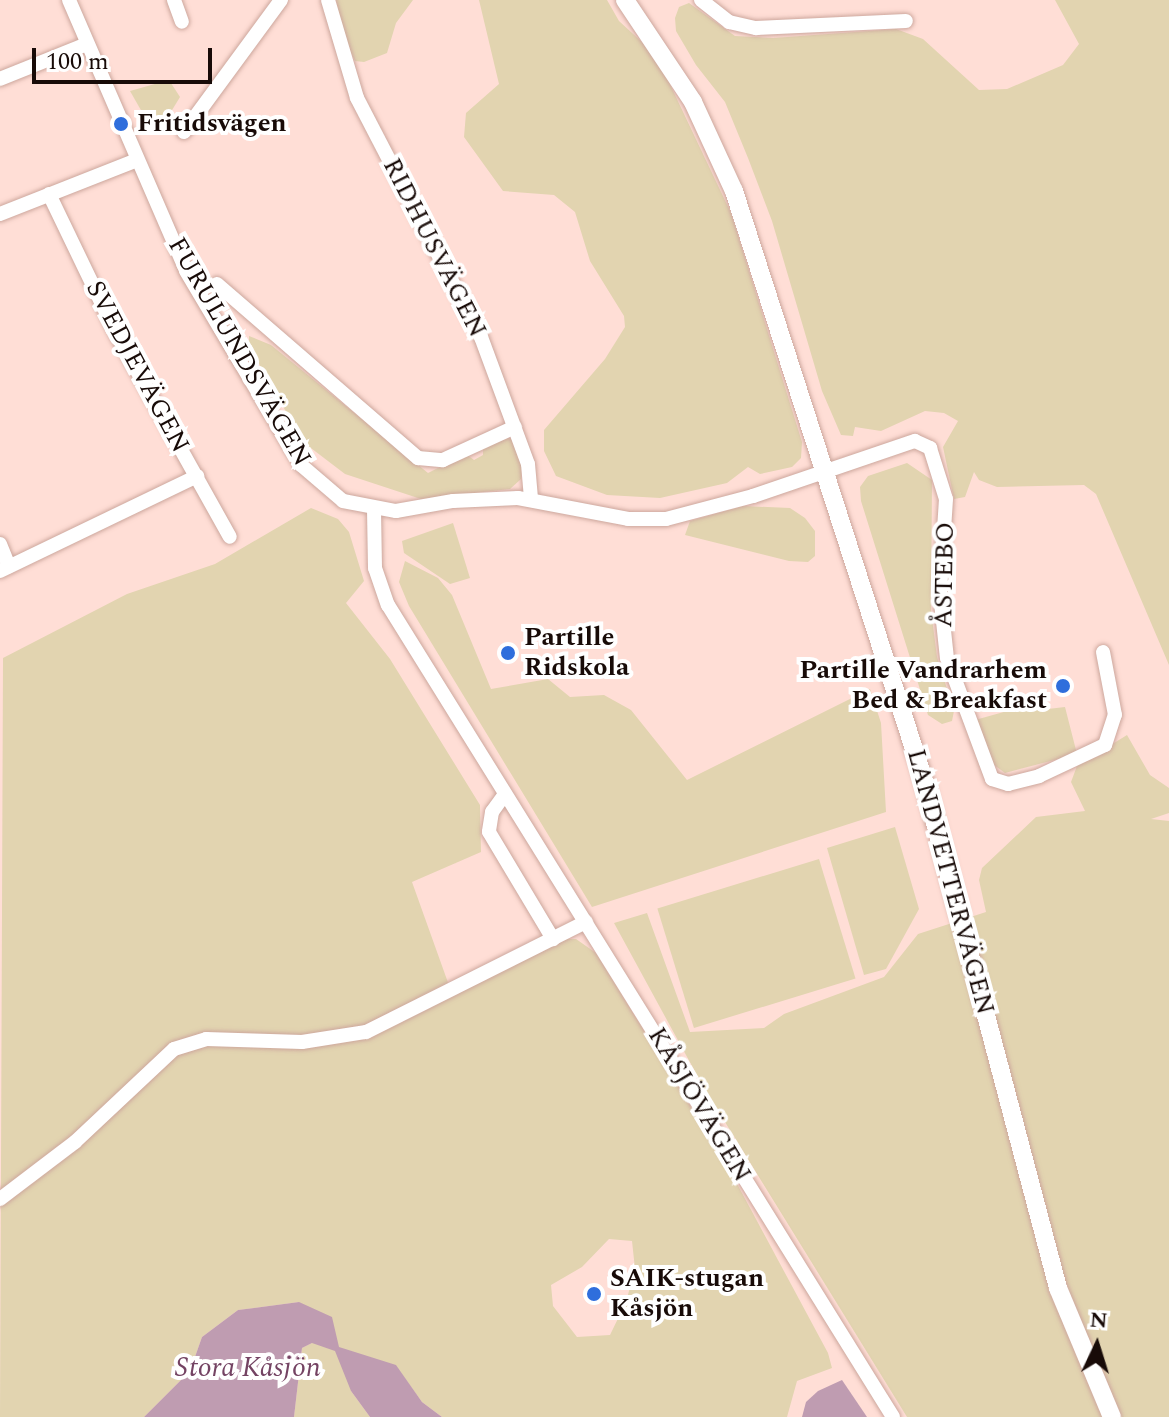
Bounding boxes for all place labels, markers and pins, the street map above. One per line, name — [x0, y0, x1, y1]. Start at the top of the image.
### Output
place label: Fritidsvägen — [137, 108, 287, 140]
marker: Fritidsvägen — [112, 115, 130, 133]
place label: Partille Ridskola — [524, 622, 629, 684]
marker: Partille Ridskola — [499, 644, 517, 662]
place label: Partille Vandrarhem Bed & Breakfast — [799, 655, 1047, 716]
marker: Partille Vandrarhem Bed & Breakfast — [1054, 677, 1072, 695]
place label: SAIK-stugan Kåsjön — [610, 1263, 764, 1324]
marker: SAIK-stugan Kåsjön — [585, 1285, 603, 1303]

